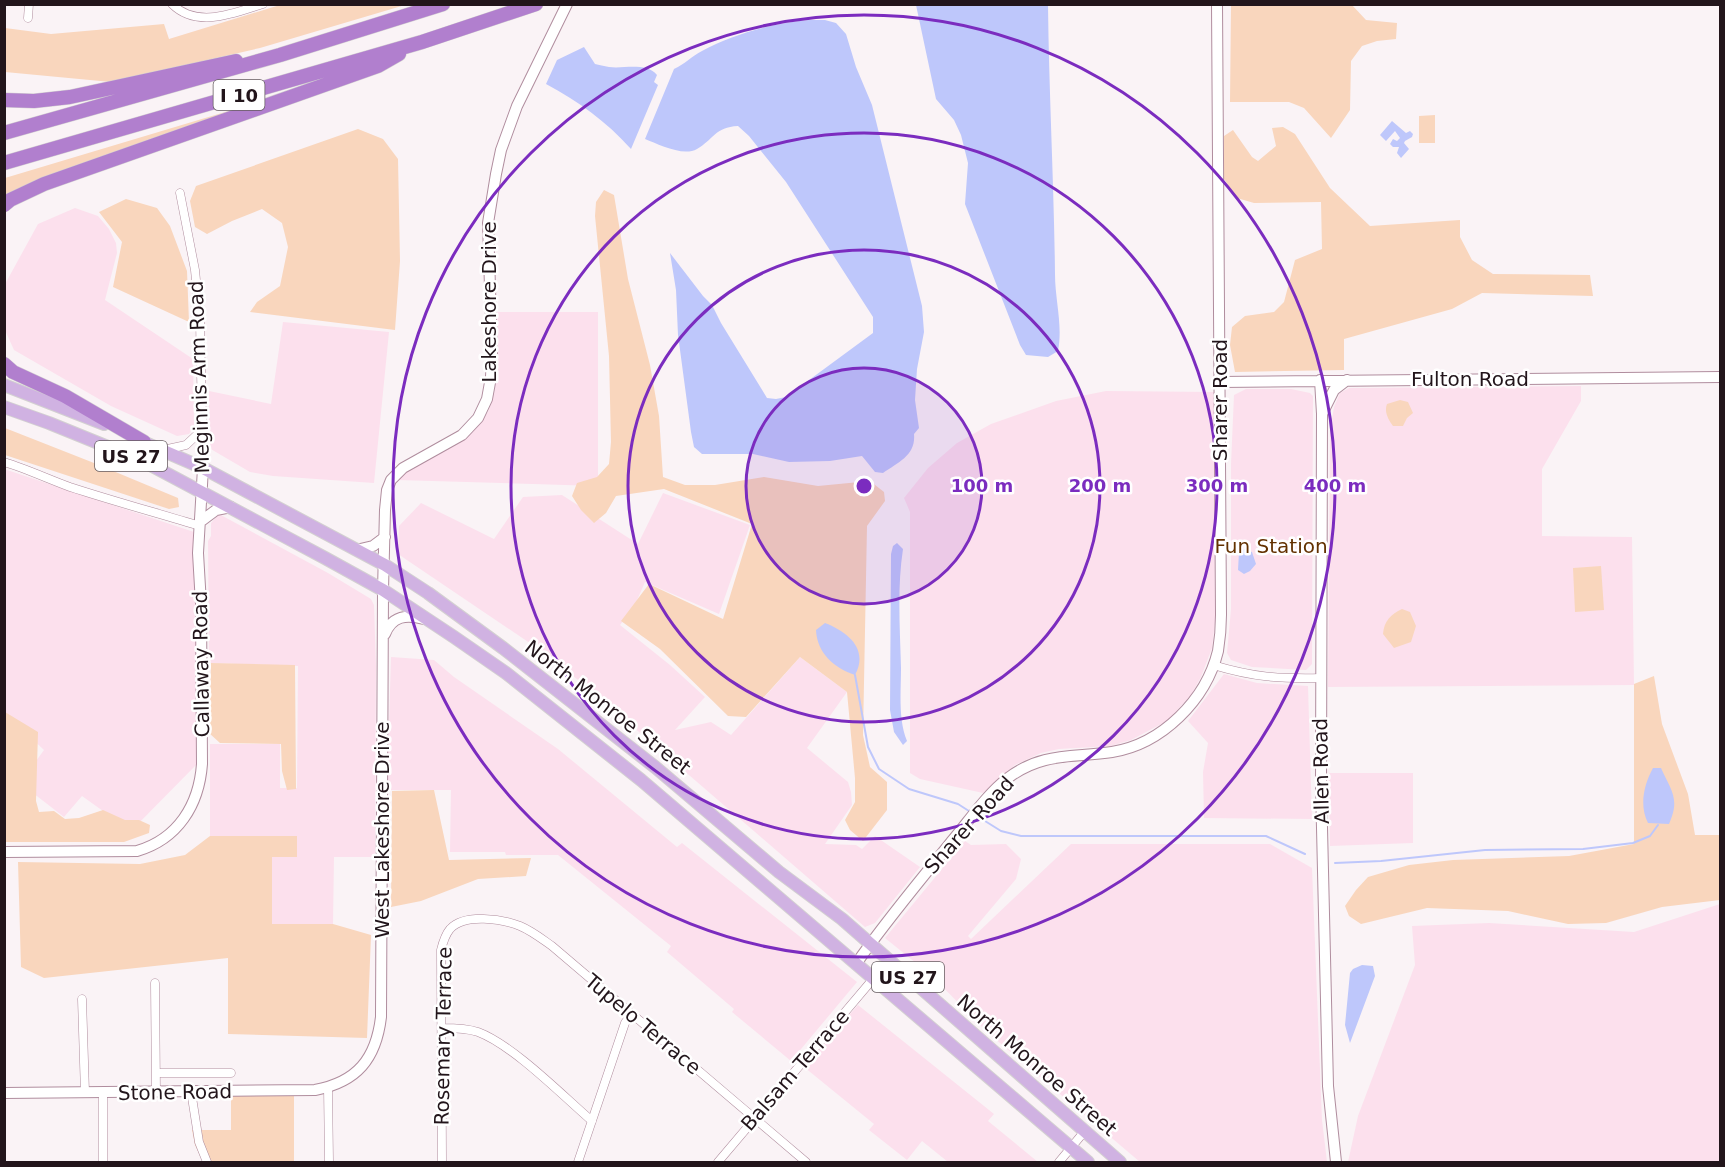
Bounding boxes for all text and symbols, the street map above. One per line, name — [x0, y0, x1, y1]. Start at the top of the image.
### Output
road number: I 10 — [214, 80, 264, 110]
street label: Lakeshore Drive — [477, 221, 501, 383]
street label: Meginnis Arm Road — [184, 280, 214, 474]
street label: Sharer Road — [1208, 339, 1232, 461]
street label: Fulton Road — [1411, 367, 1529, 391]
road number: US 27 — [95, 441, 167, 471]
text: 100 m — [951, 475, 1013, 496]
text: 200 m — [1069, 475, 1131, 496]
text: 300 m — [1186, 475, 1248, 496]
text: 400 m — [1304, 475, 1366, 496]
centre of rings — [854, 476, 874, 496]
park label: Fun Station — [1214, 534, 1328, 558]
street label: Callaway Road — [188, 591, 214, 737]
street label: North Monroe Street — [520, 635, 696, 779]
street label: Allen Road — [1308, 718, 1334, 824]
street label: West Lakeshore Drive — [370, 721, 394, 939]
street label: Sharer Road — [919, 771, 1019, 879]
street label: Rosemary Terrace — [429, 946, 457, 1126]
road number: US 27 — [872, 962, 944, 992]
street label: Tupelo Terrace — [579, 968, 706, 1079]
street label: North Monroe Street — [952, 989, 1122, 1141]
street label: Balsam Terrace — [736, 1004, 854, 1136]
street label: Stone Road — [118, 1079, 232, 1105]

